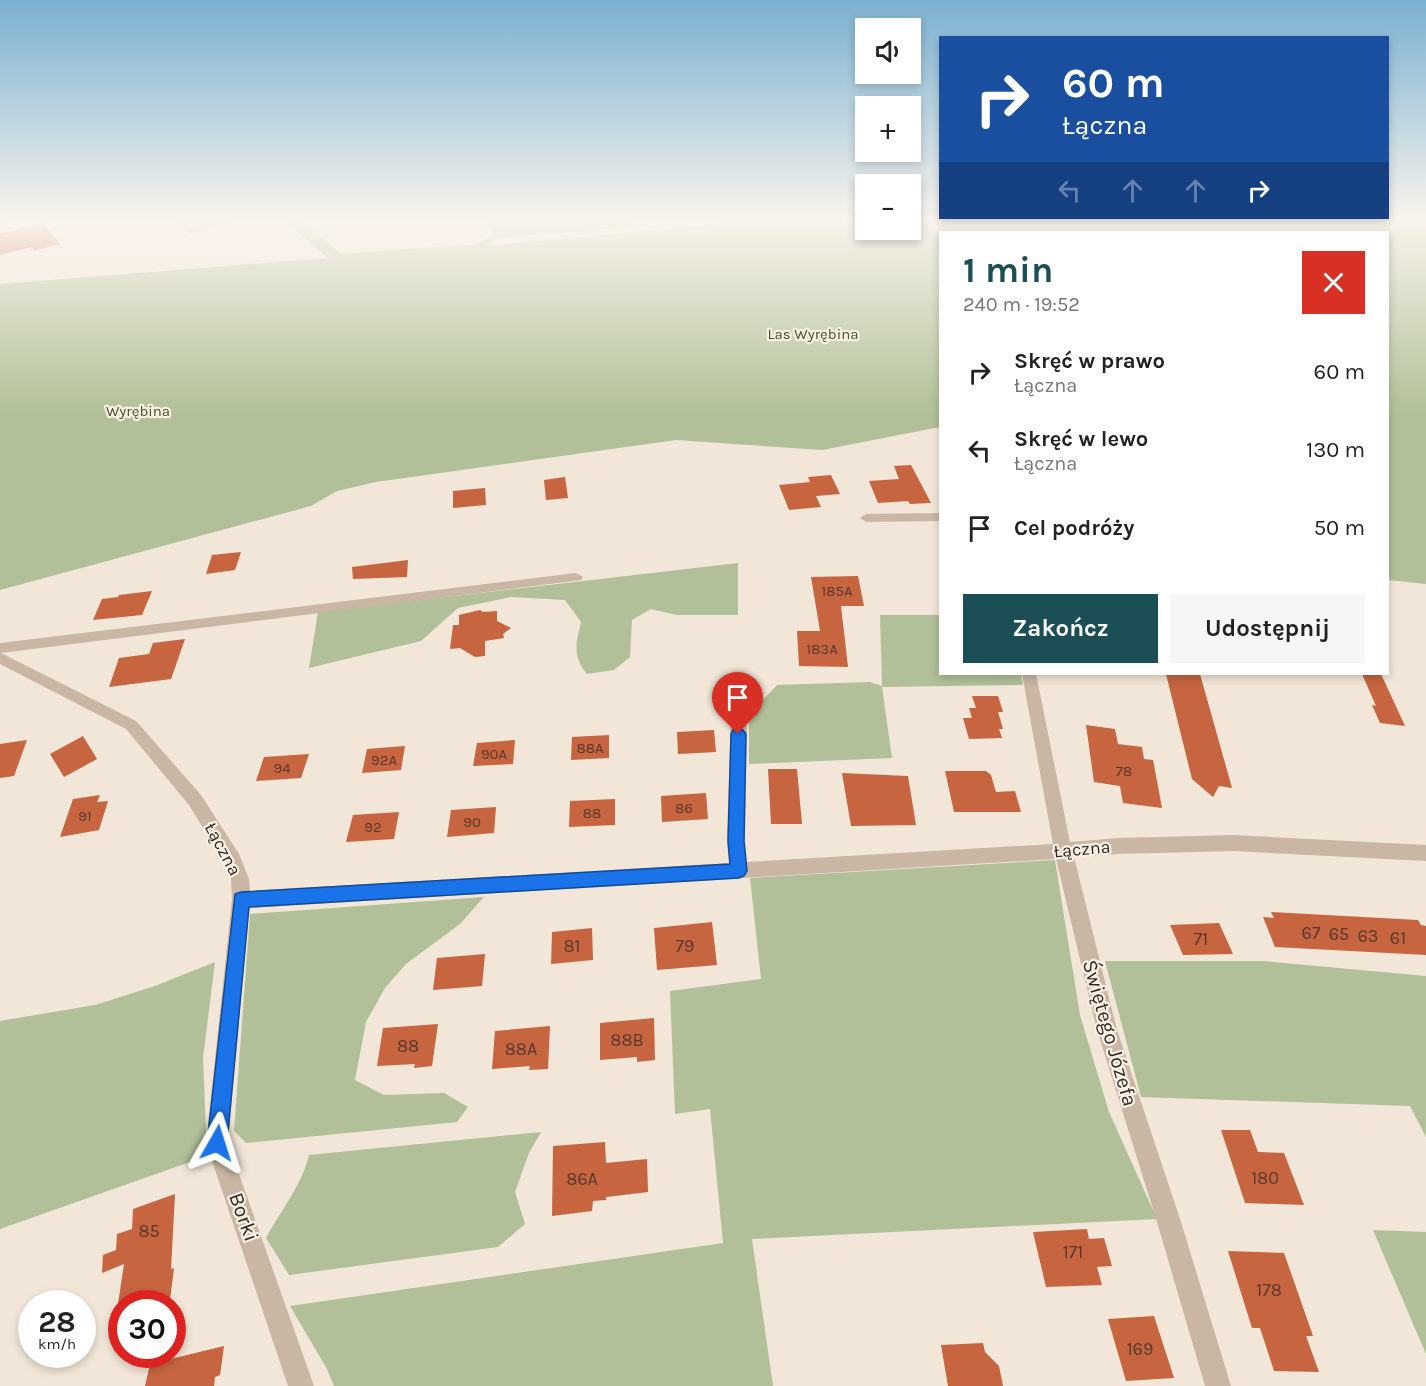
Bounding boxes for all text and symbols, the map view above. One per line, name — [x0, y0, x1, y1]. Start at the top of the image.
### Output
map controls — [855, 18, 921, 240]
button: sound — [855, 18, 921, 84]
text: 60 m — [1062, 58, 1165, 108]
icon: right — [963, 60, 1041, 138]
button: + — [855, 96, 921, 162]
text: Łączna — [1062, 109, 1147, 141]
button: − — [855, 174, 921, 240]
icon: left — [1053, 174, 1086, 207]
icon: ahead — [1116, 174, 1149, 207]
icon: ahead — [1179, 174, 1212, 207]
icon: right — [1242, 174, 1275, 207]
text: 1 min — [963, 249, 1053, 291]
button: close — [1302, 251, 1365, 314]
text: 240 m · 19:52 — [963, 293, 1080, 316]
park label: Las Wyrębina — [768, 325, 858, 343]
text: Skręć w prawo — [1014, 348, 1165, 374]
icon: right — [963, 356, 996, 389]
text: 60 m — [1314, 359, 1365, 385]
text: Łączna — [1014, 374, 1077, 397]
park label: Wyrębina — [106, 402, 170, 420]
text: Skręć w lewo — [1014, 426, 1148, 452]
icon: left — [963, 434, 996, 467]
text: 130 m — [1306, 437, 1365, 463]
text: Łączna — [1014, 452, 1077, 475]
icon: arrive — [963, 512, 996, 545]
text: Cel podróży — [1014, 515, 1134, 541]
text: 50 m — [1314, 515, 1365, 541]
house number: 185A — [821, 582, 853, 600]
button: Zakończ — [963, 594, 1158, 663]
button: Udostępnij — [1170, 594, 1365, 663]
house number: 183A — [806, 640, 838, 658]
pin — [712, 672, 763, 734]
icon: arrive — [721, 681, 754, 714]
house number: 88A — [576, 739, 604, 757]
house number: 90A — [481, 745, 507, 763]
house number: 92A — [371, 751, 397, 769]
house number: 94 — [273, 759, 291, 777]
house number: 78 — [1116, 762, 1132, 780]
house number: 86 — [675, 799, 693, 817]
house number: 88 — [583, 804, 601, 822]
house number: 91 — [78, 807, 92, 825]
house number: 90 — [463, 813, 481, 831]
house number: 92 — [364, 818, 382, 836]
street label: Łączna — [200, 819, 246, 879]
street label: Łączna — [1053, 836, 1111, 862]
house number: 67 — [1302, 922, 1321, 944]
house number: 65 — [1329, 923, 1349, 945]
house number: 63 — [1358, 925, 1378, 947]
house number: 61 — [1390, 927, 1406, 949]
house number: 71 — [1194, 928, 1208, 950]
house number: 81 — [563, 935, 581, 957]
house number: 79 — [676, 935, 694, 957]
street label: Świętego Józefa — [1078, 957, 1142, 1109]
house number: 88B — [610, 1029, 644, 1051]
house number: 88 — [397, 1035, 419, 1057]
house number: 88A — [505, 1038, 537, 1060]
position arrow — [185, 1111, 249, 1175]
house number: 180 — [1251, 1167, 1279, 1189]
house number: 86A — [566, 1168, 598, 1190]
street label: Borki — [224, 1189, 264, 1245]
house number: 85 — [138, 1220, 160, 1242]
house number: 171 — [1063, 1241, 1083, 1263]
house number: 178 — [1256, 1279, 1282, 1301]
speed limit sign: 30 — [108, 1290, 186, 1368]
text: 28 — [38, 1304, 76, 1340]
text: km/h — [38, 1335, 76, 1353]
house number: 169 — [1127, 1338, 1153, 1360]

